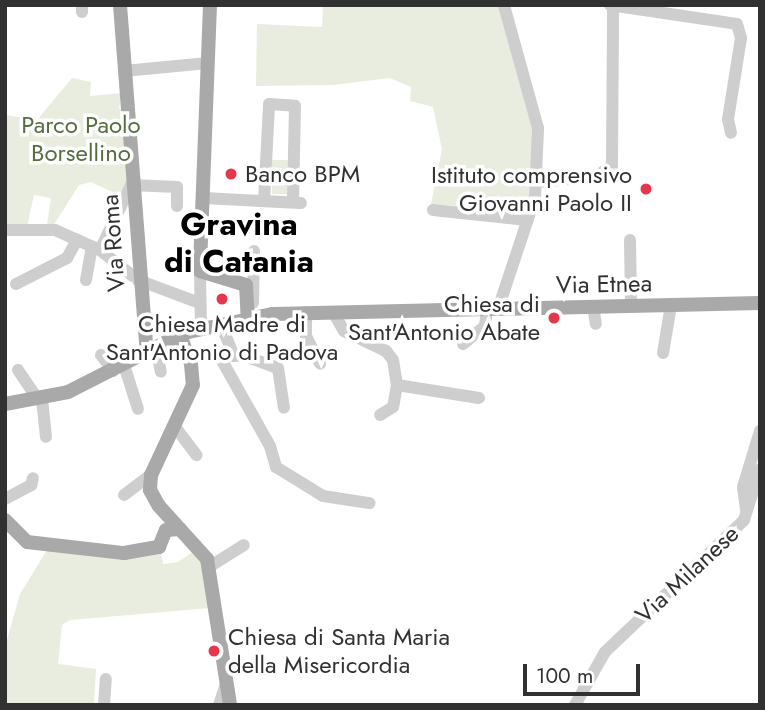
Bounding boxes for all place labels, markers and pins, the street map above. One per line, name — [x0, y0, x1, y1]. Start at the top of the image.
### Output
place label: Banco BPM — [245, 160, 360, 188]
place label: Istituto comprensivo Giovanni Paolo II — [431, 161, 632, 217]
marker: Banco BPM — [223, 166, 239, 182]
marker: Istituto comprensivo Giovanni Paolo II — [638, 181, 654, 197]
place label: Chiesa di Sant'Antonio Abate — [348, 290, 540, 346]
marker: Chiesa Madre di Sant'Antonio di Padova — [214, 291, 230, 307]
place label: Chiesa Madre di Sant'Antonio di Padova — [106, 310, 338, 366]
marker: Chiesa di Sant'Antonio Abate — [546, 310, 562, 326]
place label: Chiesa di Santa Maria della Misericordia — [228, 623, 450, 679]
marker: Chiesa di Santa Maria della Misericordia — [206, 643, 222, 659]

